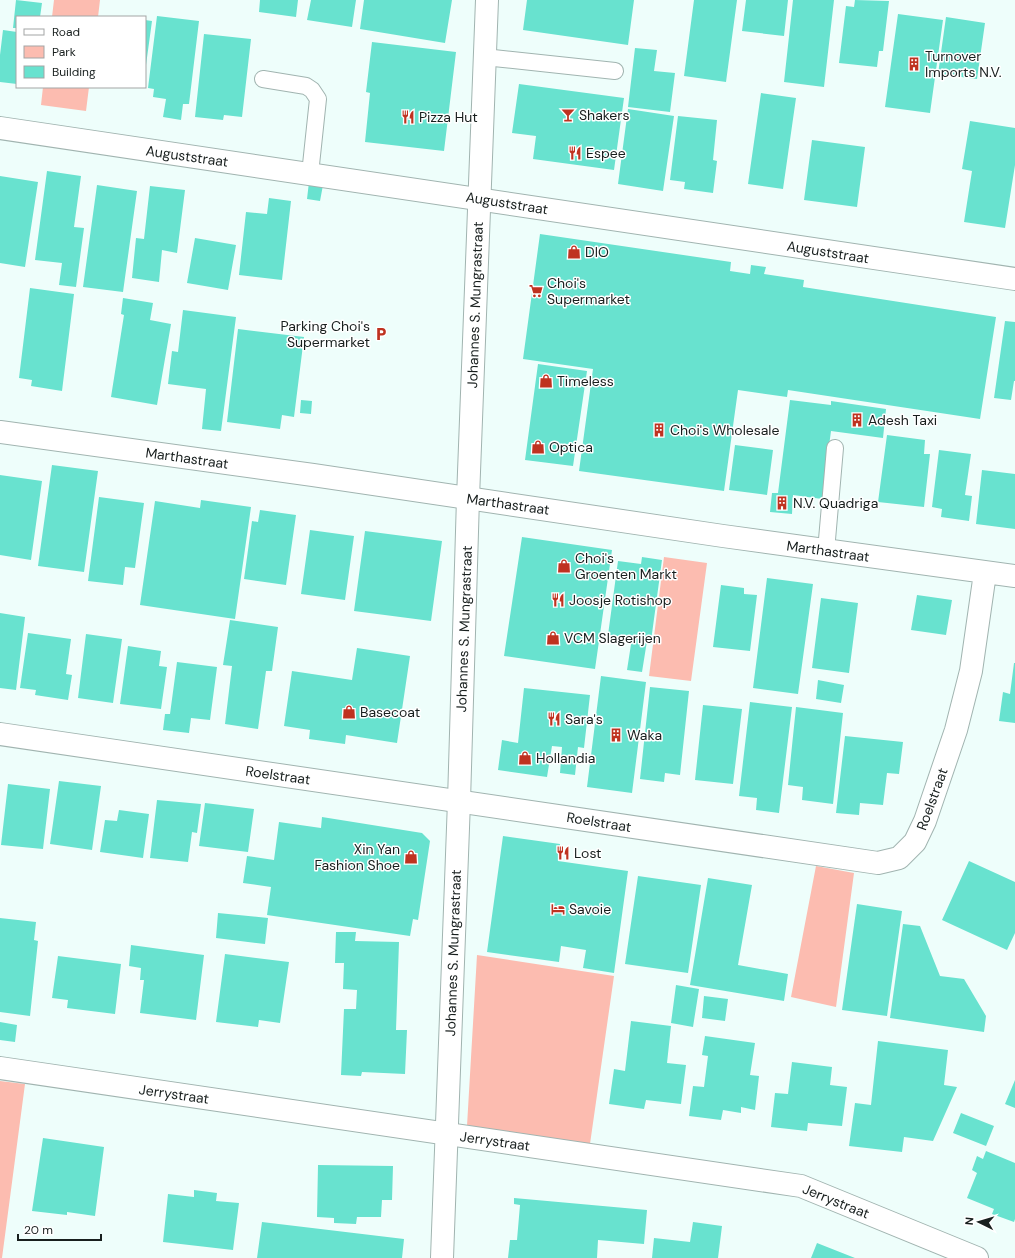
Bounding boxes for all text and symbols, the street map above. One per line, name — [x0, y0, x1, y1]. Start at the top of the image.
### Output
legend — [16, 16, 146, 88]
text: Road — [52, 24, 80, 40]
text: Park — [52, 44, 76, 60]
place label: Turnover Imports N.V. — [925, 47, 1002, 81]
building icon: Turnover Imports N.V. — [906, 56, 922, 72]
text: Building — [52, 64, 96, 80]
place label: Shakers — [579, 106, 630, 124]
bar icon: Shakers — [560, 107, 576, 123]
place label: Pizza Hut — [419, 108, 478, 126]
restaurant icon: Pizza Hut — [400, 109, 416, 125]
street label: Auguststraat — [145, 141, 229, 171]
place label: Espee — [586, 144, 626, 162]
restaurant icon: Espee — [567, 145, 583, 161]
street label: Auguststraat — [465, 188, 549, 218]
street label: Johannes S. Mungrastraat — [463, 221, 487, 389]
street label: Auguststraat — [786, 237, 870, 267]
place label: DIO — [585, 243, 609, 261]
shop icon: DIO — [566, 244, 582, 260]
place label: Choi's Supermarket — [547, 274, 630, 308]
supermarket icon: Choi's Supermarket — [528, 283, 544, 299]
place label: Parking Choi's Supermarket — [280, 317, 370, 351]
parking icon: Parking Choi's Supermarket — [373, 326, 389, 342]
place label: Timeless — [557, 372, 614, 390]
shop icon: Timeless — [538, 373, 554, 389]
place label: Adesh Taxi — [868, 411, 937, 429]
building icon: Adesh Taxi — [849, 412, 865, 428]
place label: Choi's Wholesale — [670, 421, 779, 439]
building icon: Choi's Wholesale — [651, 422, 667, 438]
place label: Optica — [549, 438, 593, 456]
shop icon: Optica — [530, 439, 546, 455]
street label: Marthastraat — [144, 443, 230, 473]
street label: Marthastraat — [465, 489, 551, 519]
place label: N.V. Quadriga — [793, 494, 878, 512]
building icon: N.V. Quadriga — [774, 495, 790, 511]
street label: Marthastraat — [785, 536, 871, 566]
street label: Johannes S. Mungrastraat — [452, 545, 476, 713]
place label: Choi's Groenten Markt — [575, 549, 677, 583]
shop icon: Choi's Groenten Markt — [556, 558, 572, 574]
place label: Joosje Rotishop — [569, 591, 672, 609]
restaurant icon: Joosje Rotishop — [550, 592, 566, 608]
place label: VCM Slagerijen — [564, 629, 661, 647]
shop icon: VCM Slagerijen — [545, 630, 561, 646]
place label: Basecoat — [360, 703, 420, 721]
shop icon: Basecoat — [341, 704, 357, 720]
place label: Sara's — [565, 710, 603, 728]
restaurant icon: Sara's — [546, 711, 562, 727]
place label: Waka — [627, 726, 662, 744]
building icon: Waka — [608, 727, 624, 743]
place label: Hollandia — [536, 749, 596, 767]
shop icon: Hollandia — [517, 750, 533, 766]
street label: Roelstraat — [244, 762, 312, 788]
street label: Roelstraat — [912, 765, 952, 833]
street label: Roelstraat — [565, 808, 633, 836]
place label: Xin Yan Fashion Shoe — [314, 840, 400, 874]
place label: Lost — [574, 844, 602, 862]
restaurant icon: Lost — [555, 845, 571, 861]
shop icon: Xin Yan Fashion Shoe — [403, 849, 419, 865]
street label: Johannes S. Mungrastraat — [441, 869, 465, 1037]
place label: Savoie — [569, 900, 611, 918]
hotel icon: Savoie — [550, 901, 566, 917]
street label: Jerrystraat — [138, 1080, 210, 1108]
street label: Jerrystraat — [459, 1127, 531, 1155]
street label: Jerrystraat — [800, 1179, 872, 1223]
north arrow — [959, 1202, 999, 1242]
scale bar — [18, 1216, 101, 1242]
text: N — [962, 1217, 976, 1226]
text: 20 m — [24, 1222, 53, 1238]

